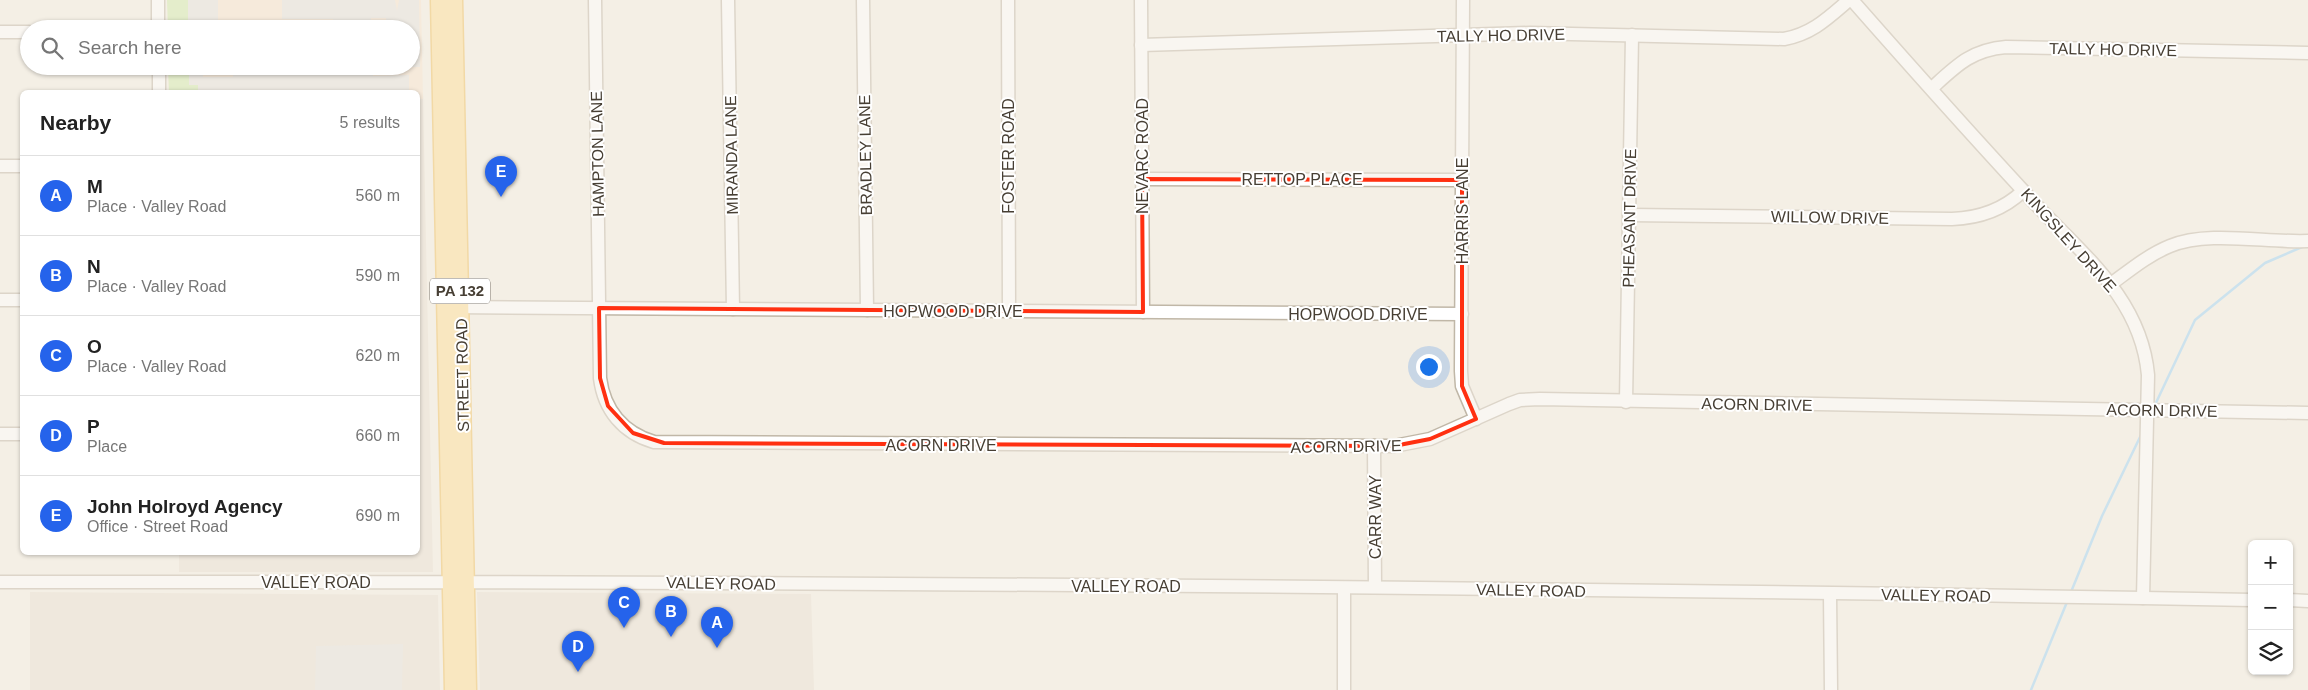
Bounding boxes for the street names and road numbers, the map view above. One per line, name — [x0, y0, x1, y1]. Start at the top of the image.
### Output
street label: TALLY HO DRIVE — [1437, 26, 1565, 45]
street label: TALLY HO DRIVE — [2049, 40, 2177, 59]
street label: HAMPTON LANE — [588, 91, 607, 217]
street label: MIRANDA LANE — [722, 95, 741, 215]
street label: BRADLEY LANE — [856, 95, 875, 215]
street label: FOSTER ROAD — [1000, 98, 1017, 214]
street label: NEVARC ROAD — [1134, 98, 1151, 214]
street label: PHEASANT DRIVE — [1620, 148, 1639, 288]
street label: HARRIS LANE — [1454, 158, 1471, 264]
street label: RETTOP PLACE — [1241, 171, 1363, 188]
street label: KINGSLEY DRIVE — [2018, 185, 2119, 295]
street label: WILLOW DRIVE — [1771, 208, 1889, 227]
road number: PA 132 — [430, 278, 490, 304]
street label: HOPWOOD DRIVE — [883, 303, 1023, 320]
street label: HOPWOOD DRIVE — [1288, 306, 1428, 323]
street label: STREET ROAD — [453, 318, 472, 432]
street label: ACORN DRIVE — [1701, 395, 1813, 414]
street label: ACORN DRIVE — [2106, 401, 2218, 420]
street label: ACORN DRIVE — [885, 437, 997, 454]
street label: ACORN DRIVE — [1290, 437, 1402, 456]
street label: CARR WAY — [1367, 474, 1384, 559]
street label: VALLEY ROAD — [261, 574, 371, 591]
street label: VALLEY ROAD — [666, 574, 776, 593]
street label: VALLEY ROAD — [1071, 578, 1181, 595]
street label: VALLEY ROAD — [1476, 581, 1586, 600]
street label: VALLEY ROAD — [1881, 586, 1991, 605]

